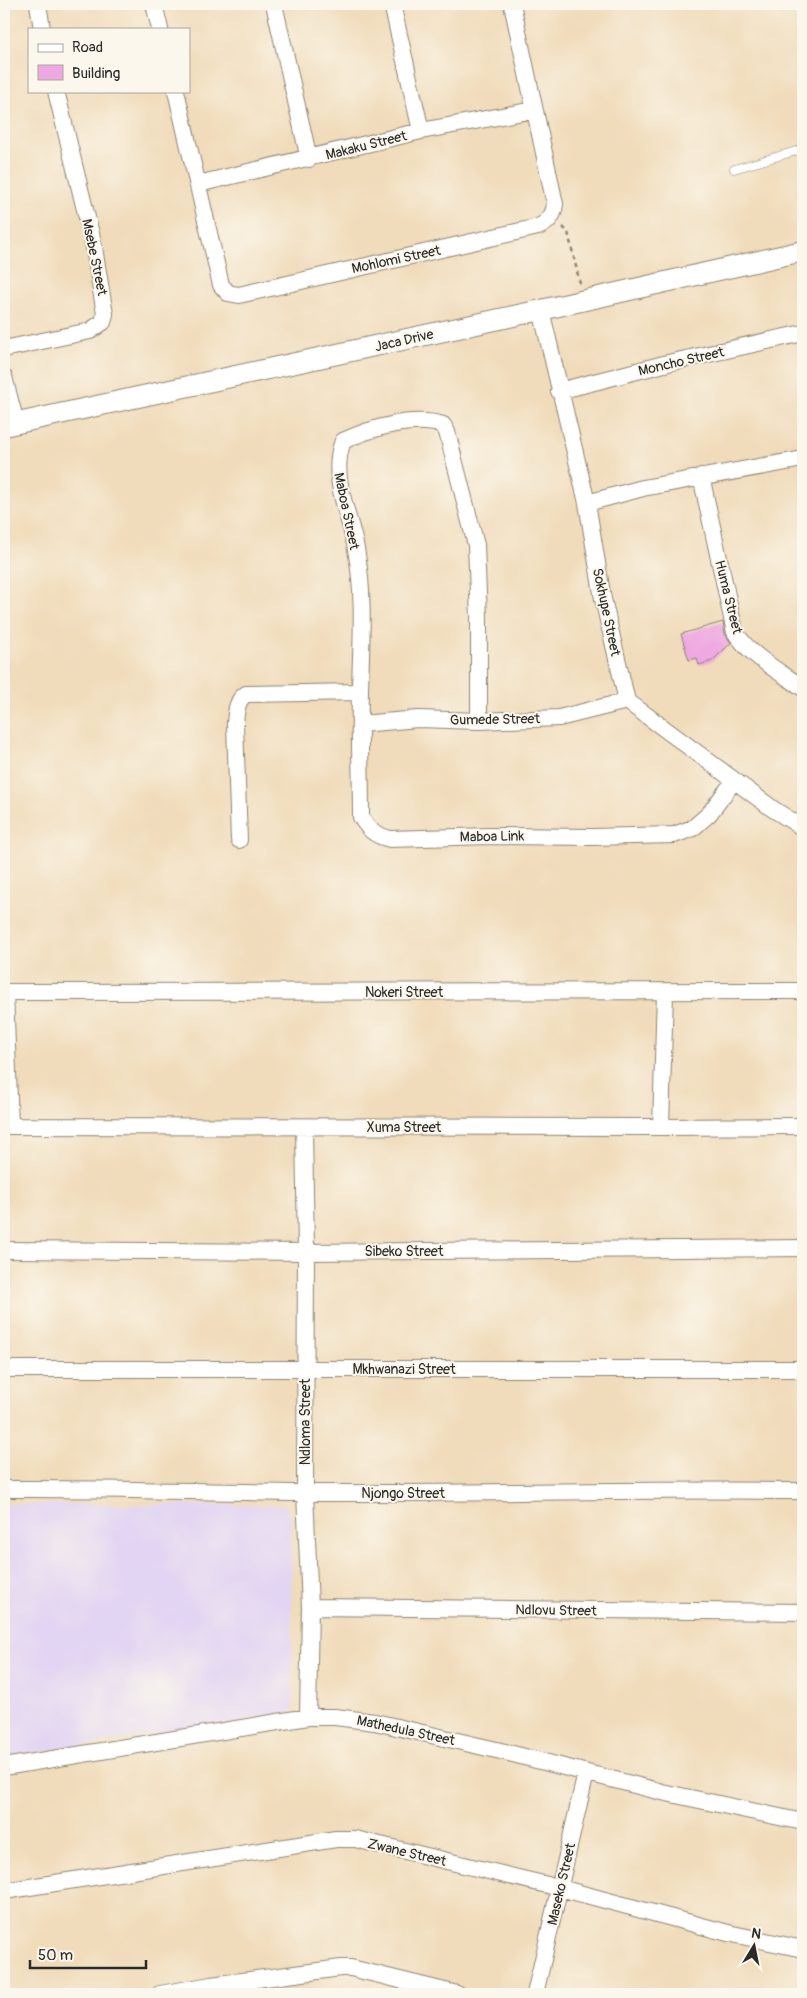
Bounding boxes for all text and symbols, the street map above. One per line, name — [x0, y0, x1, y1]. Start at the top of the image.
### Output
legend — [28, 28, 190, 92]
text: Road — [72, 38, 103, 57]
text: Building — [72, 64, 120, 83]
street label: Makaku Street — [324, 127, 409, 164]
street label: Msebe Street — [78, 217, 111, 297]
street label: Mohlomi Street — [350, 242, 442, 277]
street label: Jaca Drive — [373, 325, 435, 355]
street label: Moncho Street — [637, 343, 726, 380]
street label: Maboa Street — [330, 471, 363, 552]
street label: Huma Street — [711, 558, 746, 636]
street label: Sokhupe Street — [589, 566, 624, 658]
street label: Gumede Street — [450, 710, 541, 729]
street label: Maboa Link — [460, 827, 525, 846]
street label: Nokeri Street — [365, 984, 443, 1001]
street label: Xuma Street — [367, 1119, 442, 1136]
street label: Sibeko Street — [365, 1243, 444, 1260]
street label: Mkhwanazi Street — [352, 1361, 456, 1378]
street label: Ndloma Street — [297, 1378, 314, 1465]
street label: Njongo Street — [361, 1485, 445, 1502]
street label: Ndlovu Street — [515, 1601, 597, 1620]
street label: Mathedula Street — [355, 1712, 457, 1749]
street label: Zwane Street — [366, 1835, 448, 1870]
street label: Maseko Street — [544, 1841, 579, 1927]
north arrow — [730, 1920, 780, 1970]
text: N — [750, 1924, 762, 1943]
scale bar — [30, 1938, 146, 1970]
text: 50 m — [38, 1946, 73, 1965]

